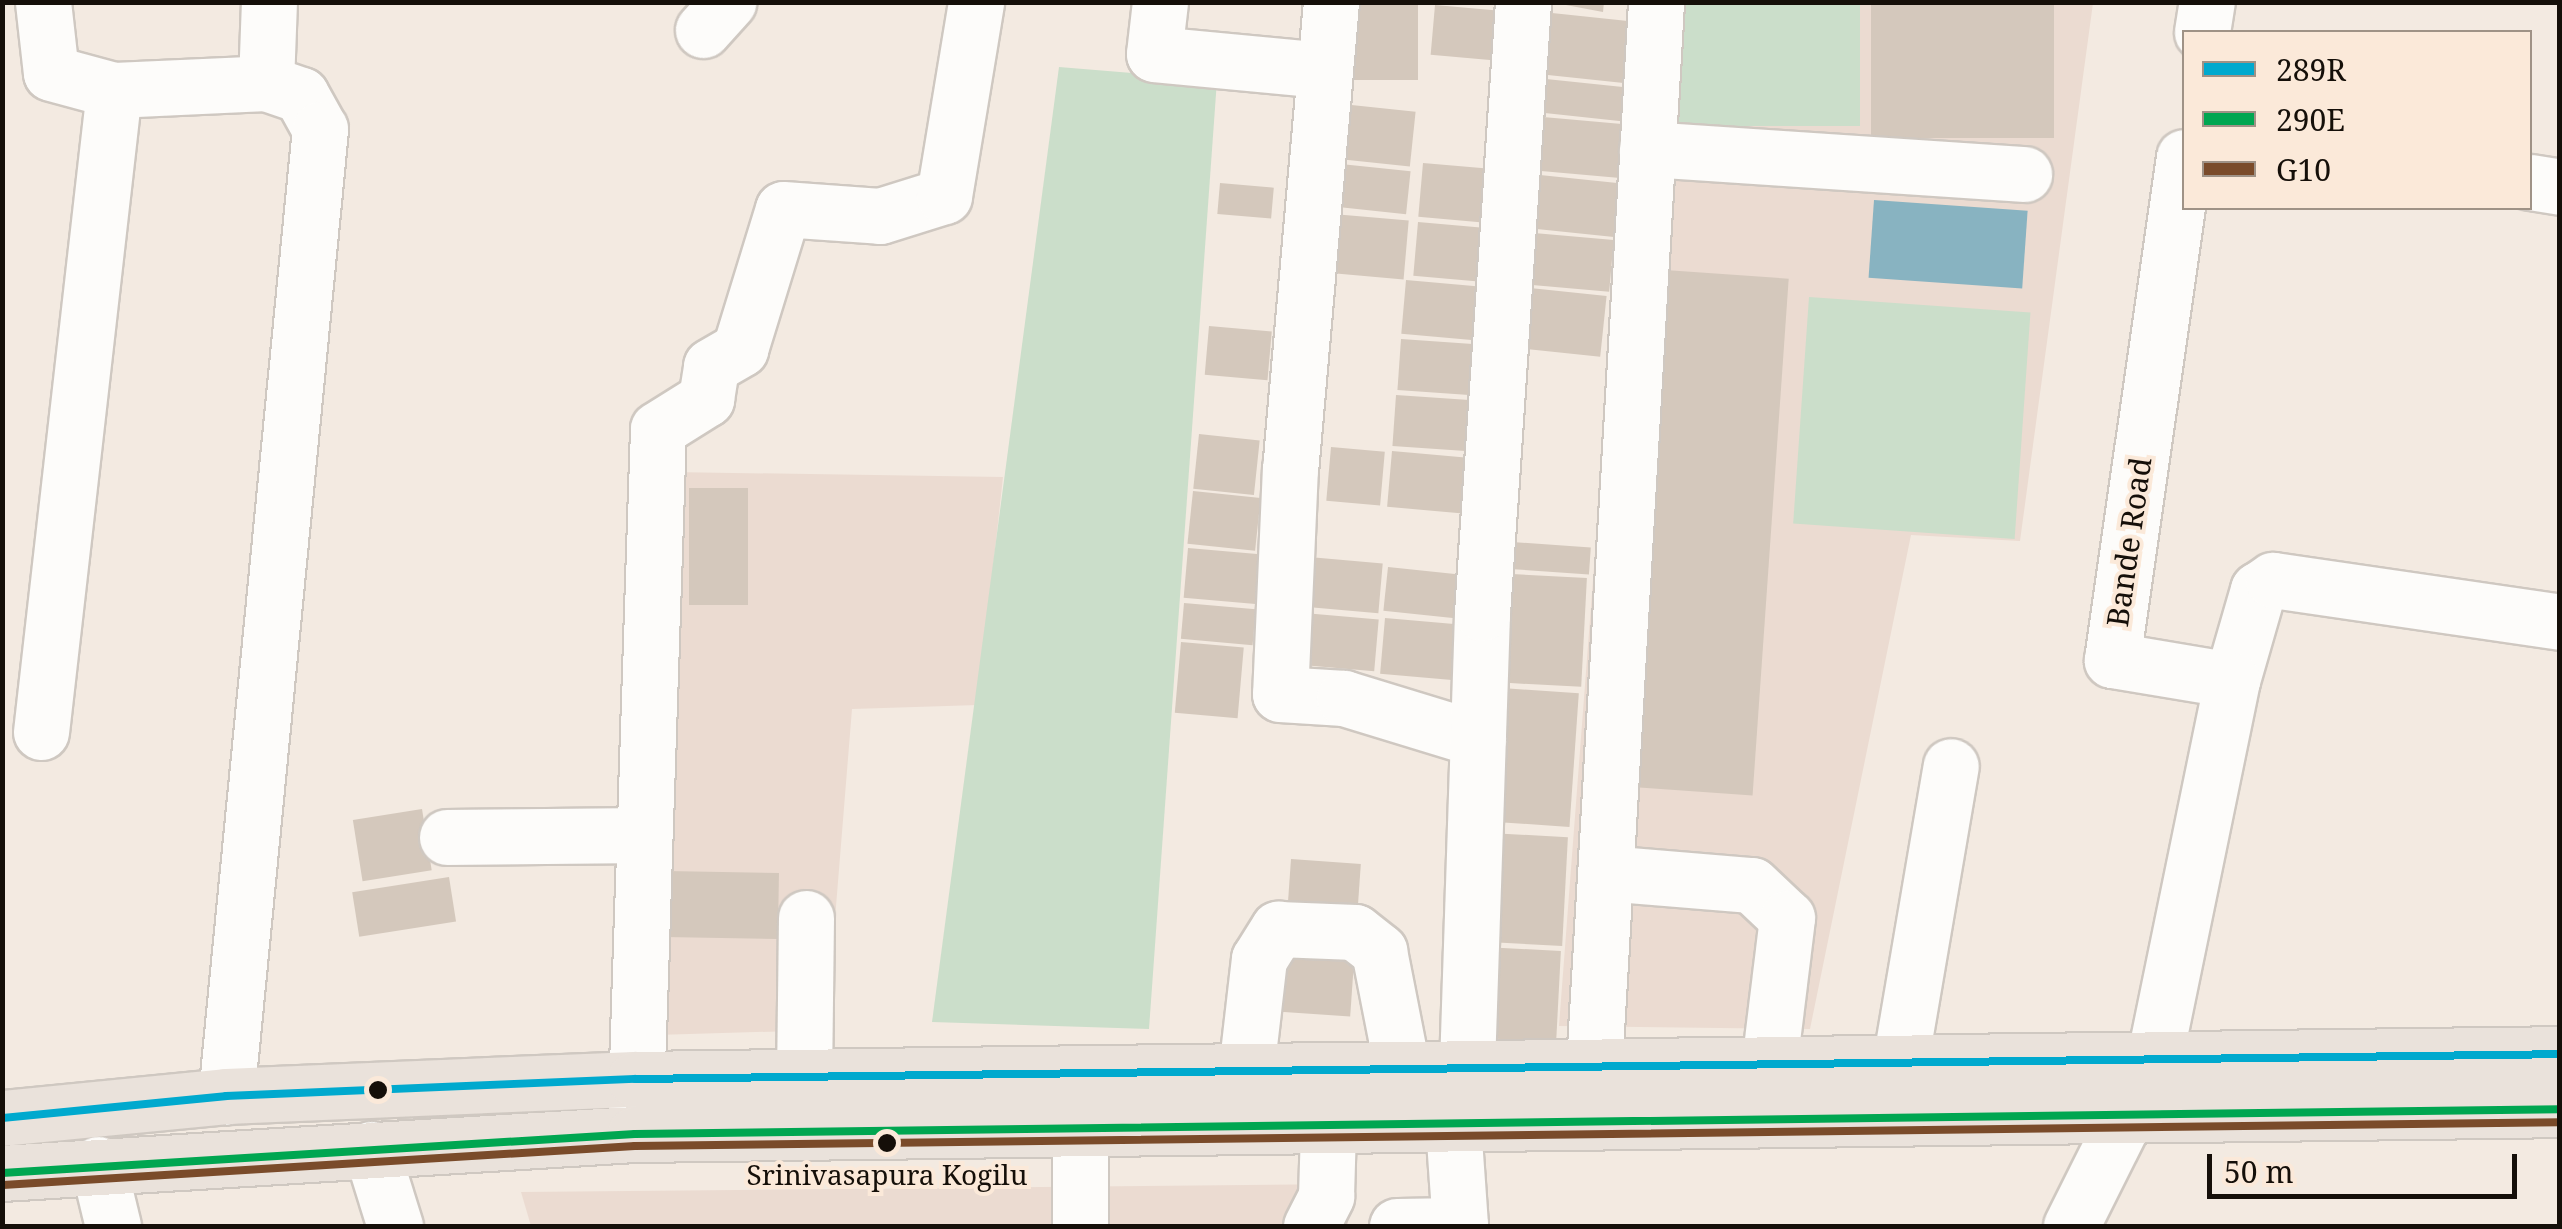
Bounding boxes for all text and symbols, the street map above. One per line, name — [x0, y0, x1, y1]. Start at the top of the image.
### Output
legend — [2182, 30, 2532, 210]
text: 289R — [2276, 49, 2346, 90]
text: 290E — [2276, 99, 2345, 140]
text: G10 — [2276, 149, 2331, 190]
street label: Bande Road — [2099, 455, 2159, 629]
unlabelled marker — [368, 1080, 388, 1100]
marker: Srinivasapura Kogilu — [877, 1133, 897, 1153]
scale bar — [2212, 1134, 2522, 1196]
text: 50 m — [2224, 1151, 2294, 1192]
place label: Srinivasapura Kogilu — [746, 1157, 1028, 1191]

